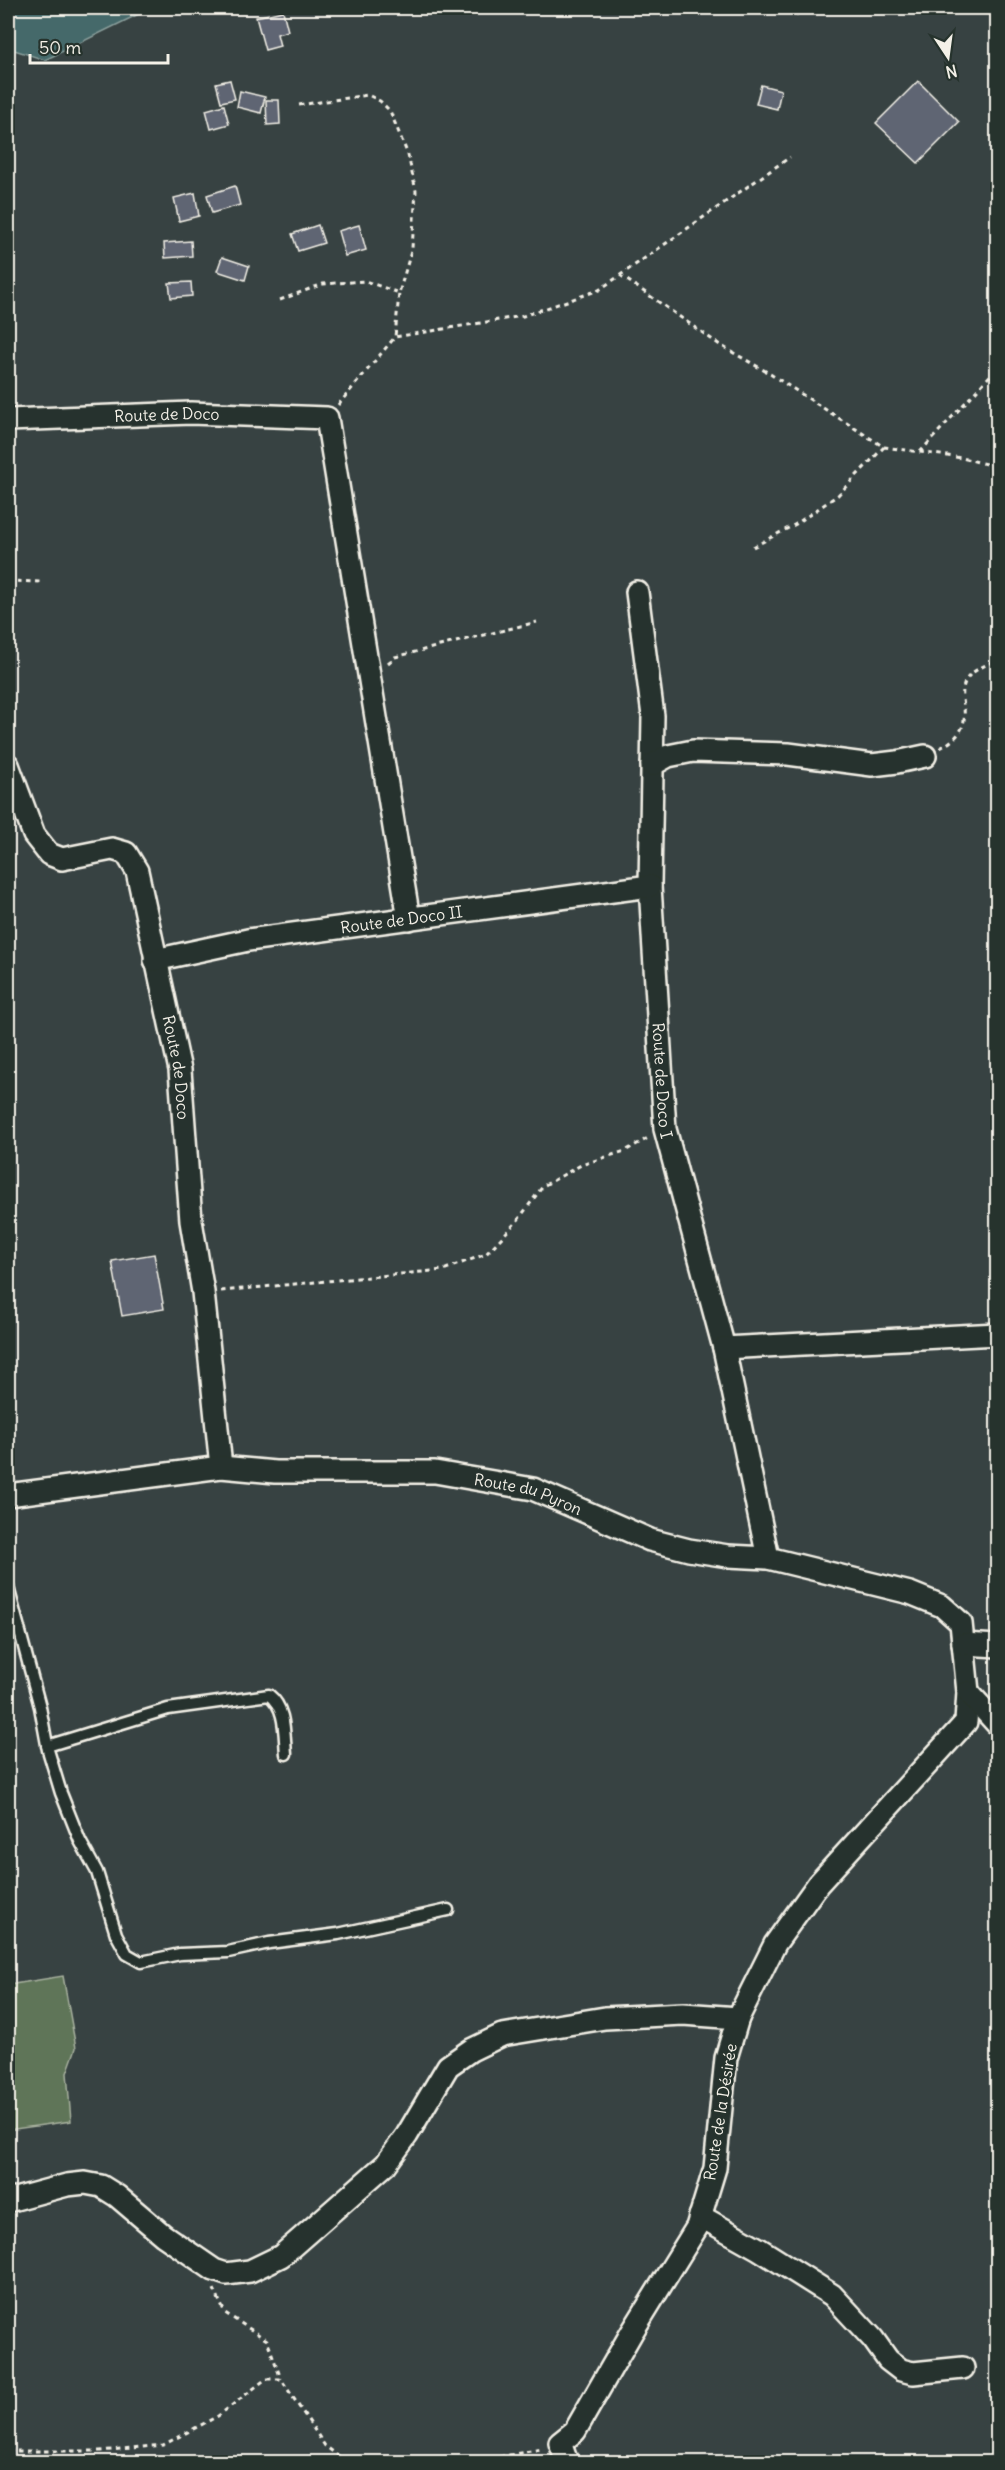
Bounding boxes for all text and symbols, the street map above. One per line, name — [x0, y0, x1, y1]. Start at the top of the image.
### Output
scale bar — [30, 27, 168, 65]
north arrow — [918, 27, 978, 87]
text: 50 m — [39, 36, 81, 59]
text: N — [944, 61, 959, 83]
street label: Route de Doco — [114, 403, 220, 426]
street label: Route de Doco II — [339, 901, 464, 937]
street label: Route de Doco — [158, 1013, 194, 1120]
street label: Route de Doco I — [648, 1022, 677, 1141]
street label: Route du Pyron — [473, 1469, 585, 1519]
street label: Route de la Désirée — [699, 2042, 741, 2182]

